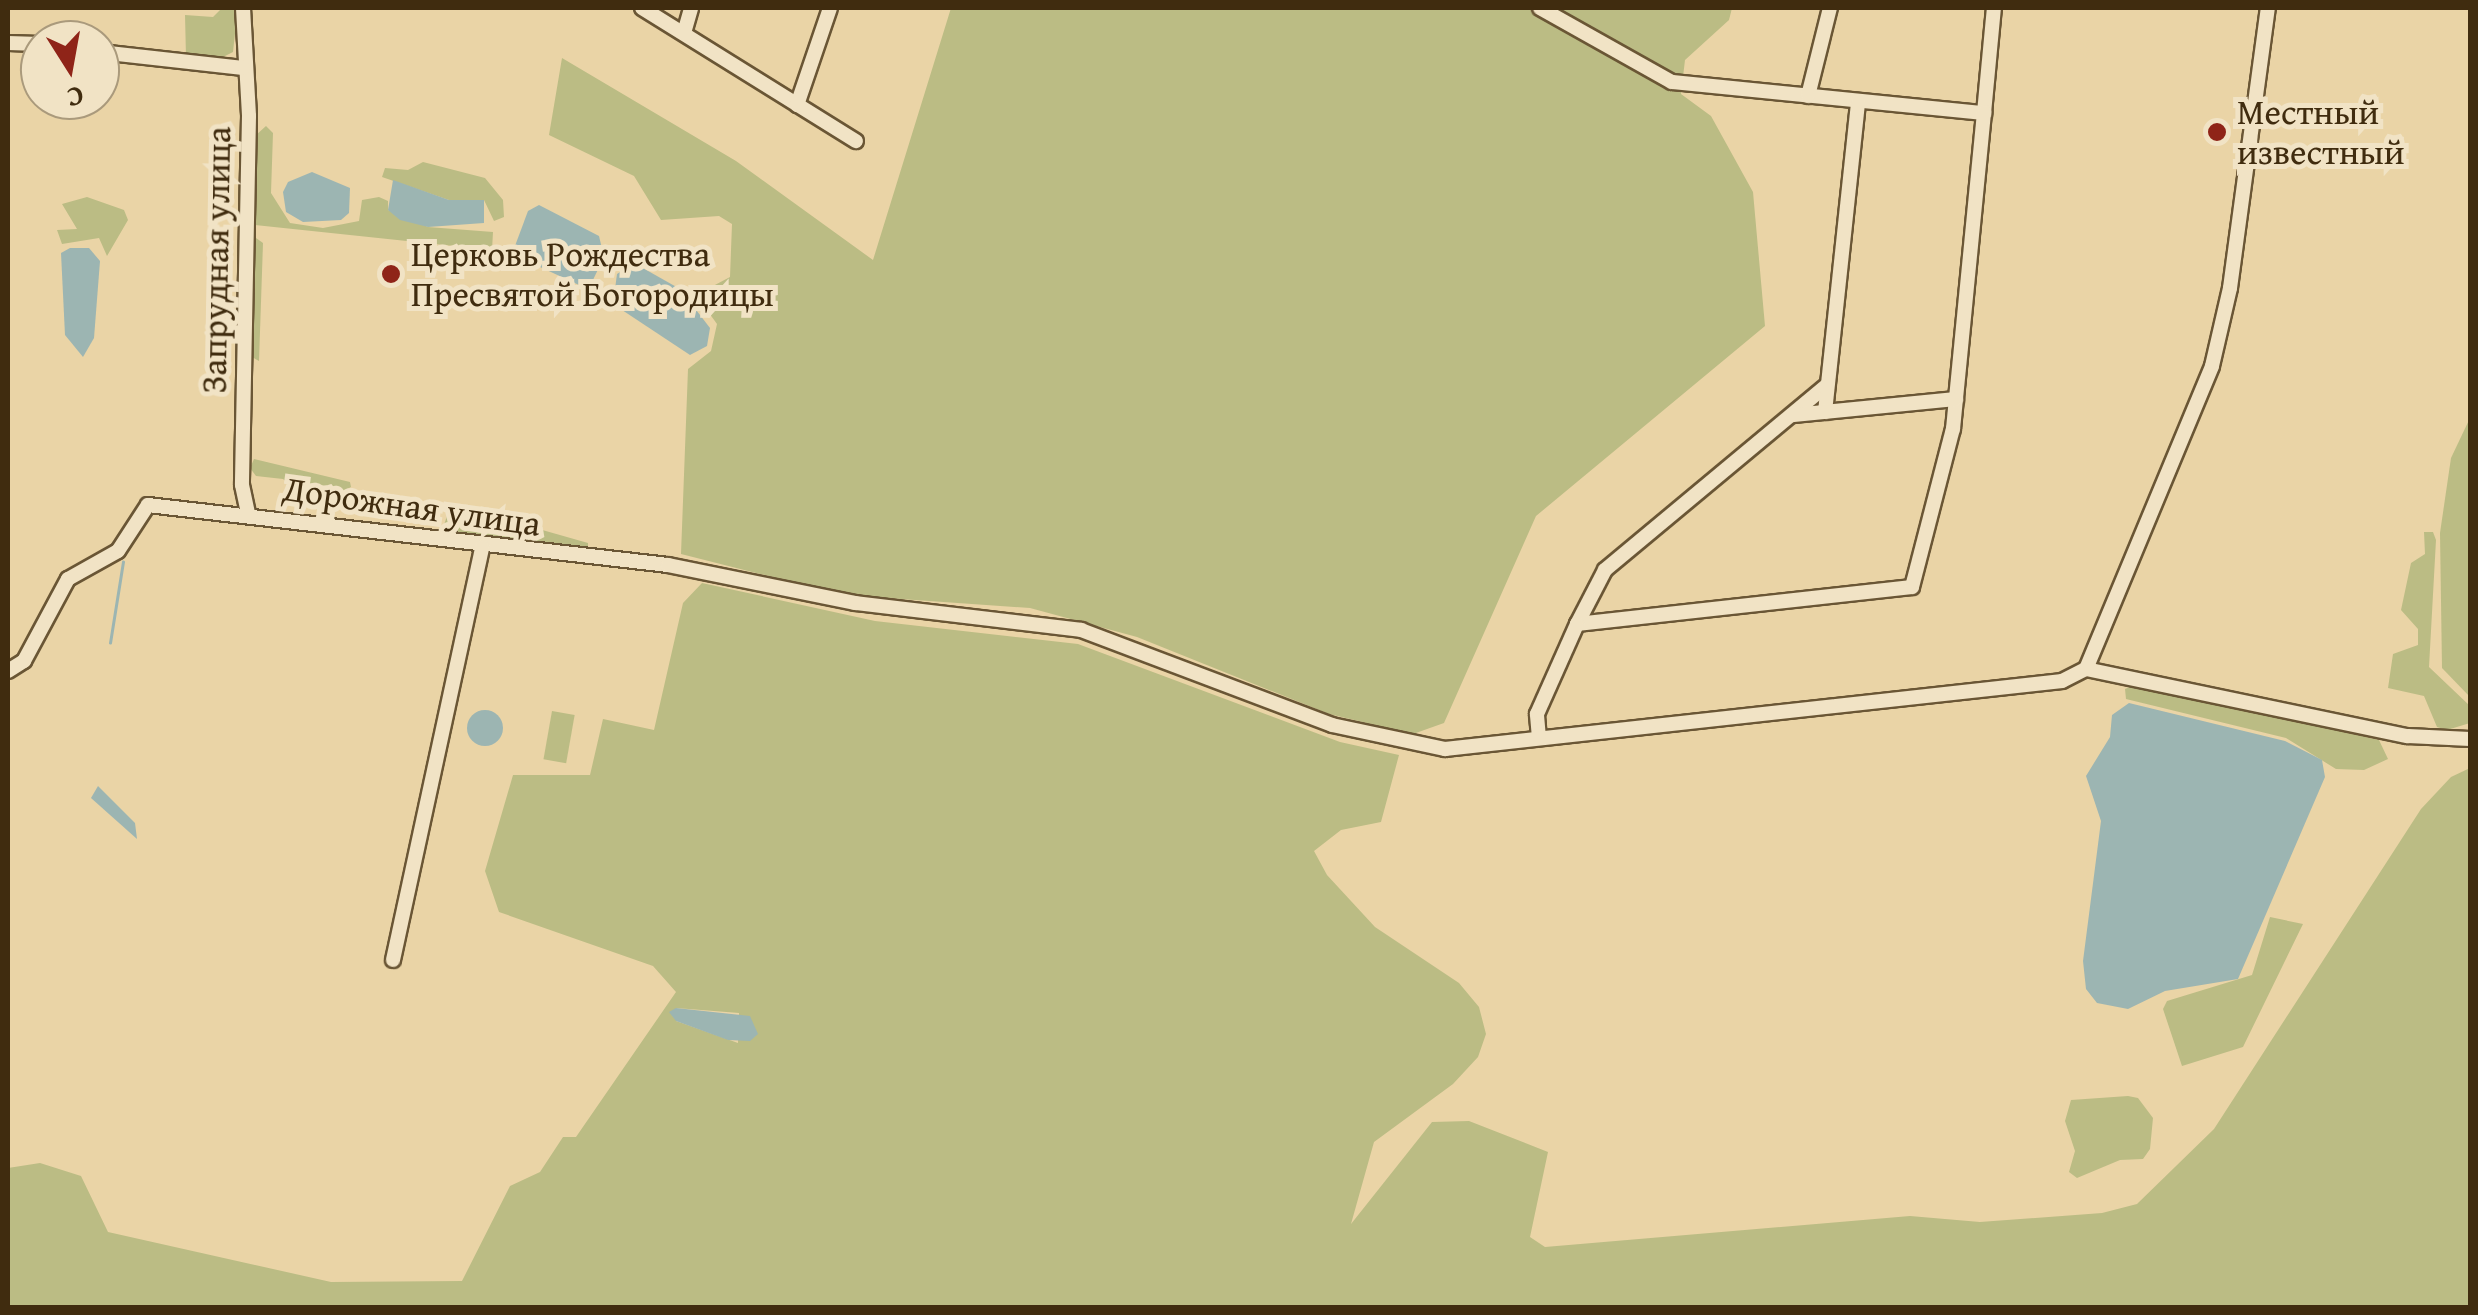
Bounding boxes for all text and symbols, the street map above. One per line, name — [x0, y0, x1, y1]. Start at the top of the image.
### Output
north arrow — [20, 20, 120, 120]
text: С — [64, 76, 87, 120]
place label: Местный известный — [2237, 91, 2405, 173]
marker: Местный известный — [2206, 121, 2228, 143]
street label: Запрудная улица — [193, 126, 239, 394]
place label: Церковь Рождества Пресвятой Богородицы — [411, 233, 774, 315]
marker: Церковь Рождества Пресвятой Богородицы — [380, 263, 402, 285]
street label: Дорожная улица — [281, 467, 543, 545]

